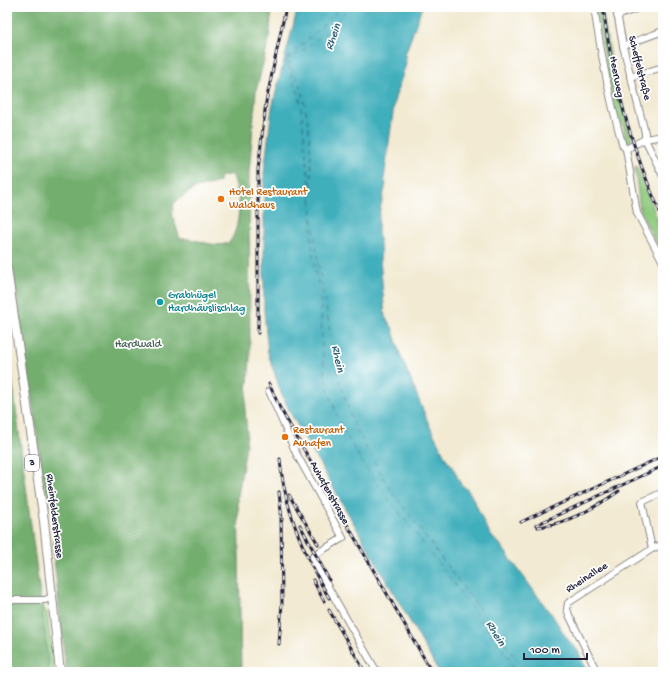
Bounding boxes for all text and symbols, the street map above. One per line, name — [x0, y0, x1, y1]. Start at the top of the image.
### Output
water label: Rhein — [323, 22, 345, 52]
street label: Scheffelstraße — [625, 34, 654, 102]
street label: Heerweg — [606, 55, 626, 99]
place label: Hotel Restaurant Waldhaus — [229, 187, 309, 212]
marker: Hotel Restaurant Waldhaus — [216, 194, 226, 204]
place label: Grabhügel Hardhäuslischlag — [168, 290, 245, 315]
marker: Grabhügel Hardhäuslischlag — [155, 297, 165, 307]
park label: Hardwald — [115, 339, 163, 351]
water label: Rhein — [327, 344, 347, 374]
place label: Restaurant Auhafen — [293, 425, 345, 450]
marker: Restaurant Auhafen — [280, 432, 290, 442]
road number: 3 — [25, 455, 39, 471]
street label: Auhafenstrasse — [307, 459, 352, 527]
street label: Rheinfelderstrasse — [43, 473, 66, 559]
street label: Rheinallee — [564, 560, 610, 596]
water label: Rhein — [482, 619, 508, 650]
scale bar — [524, 635, 587, 661]
text: 100 m — [529, 644, 560, 658]

